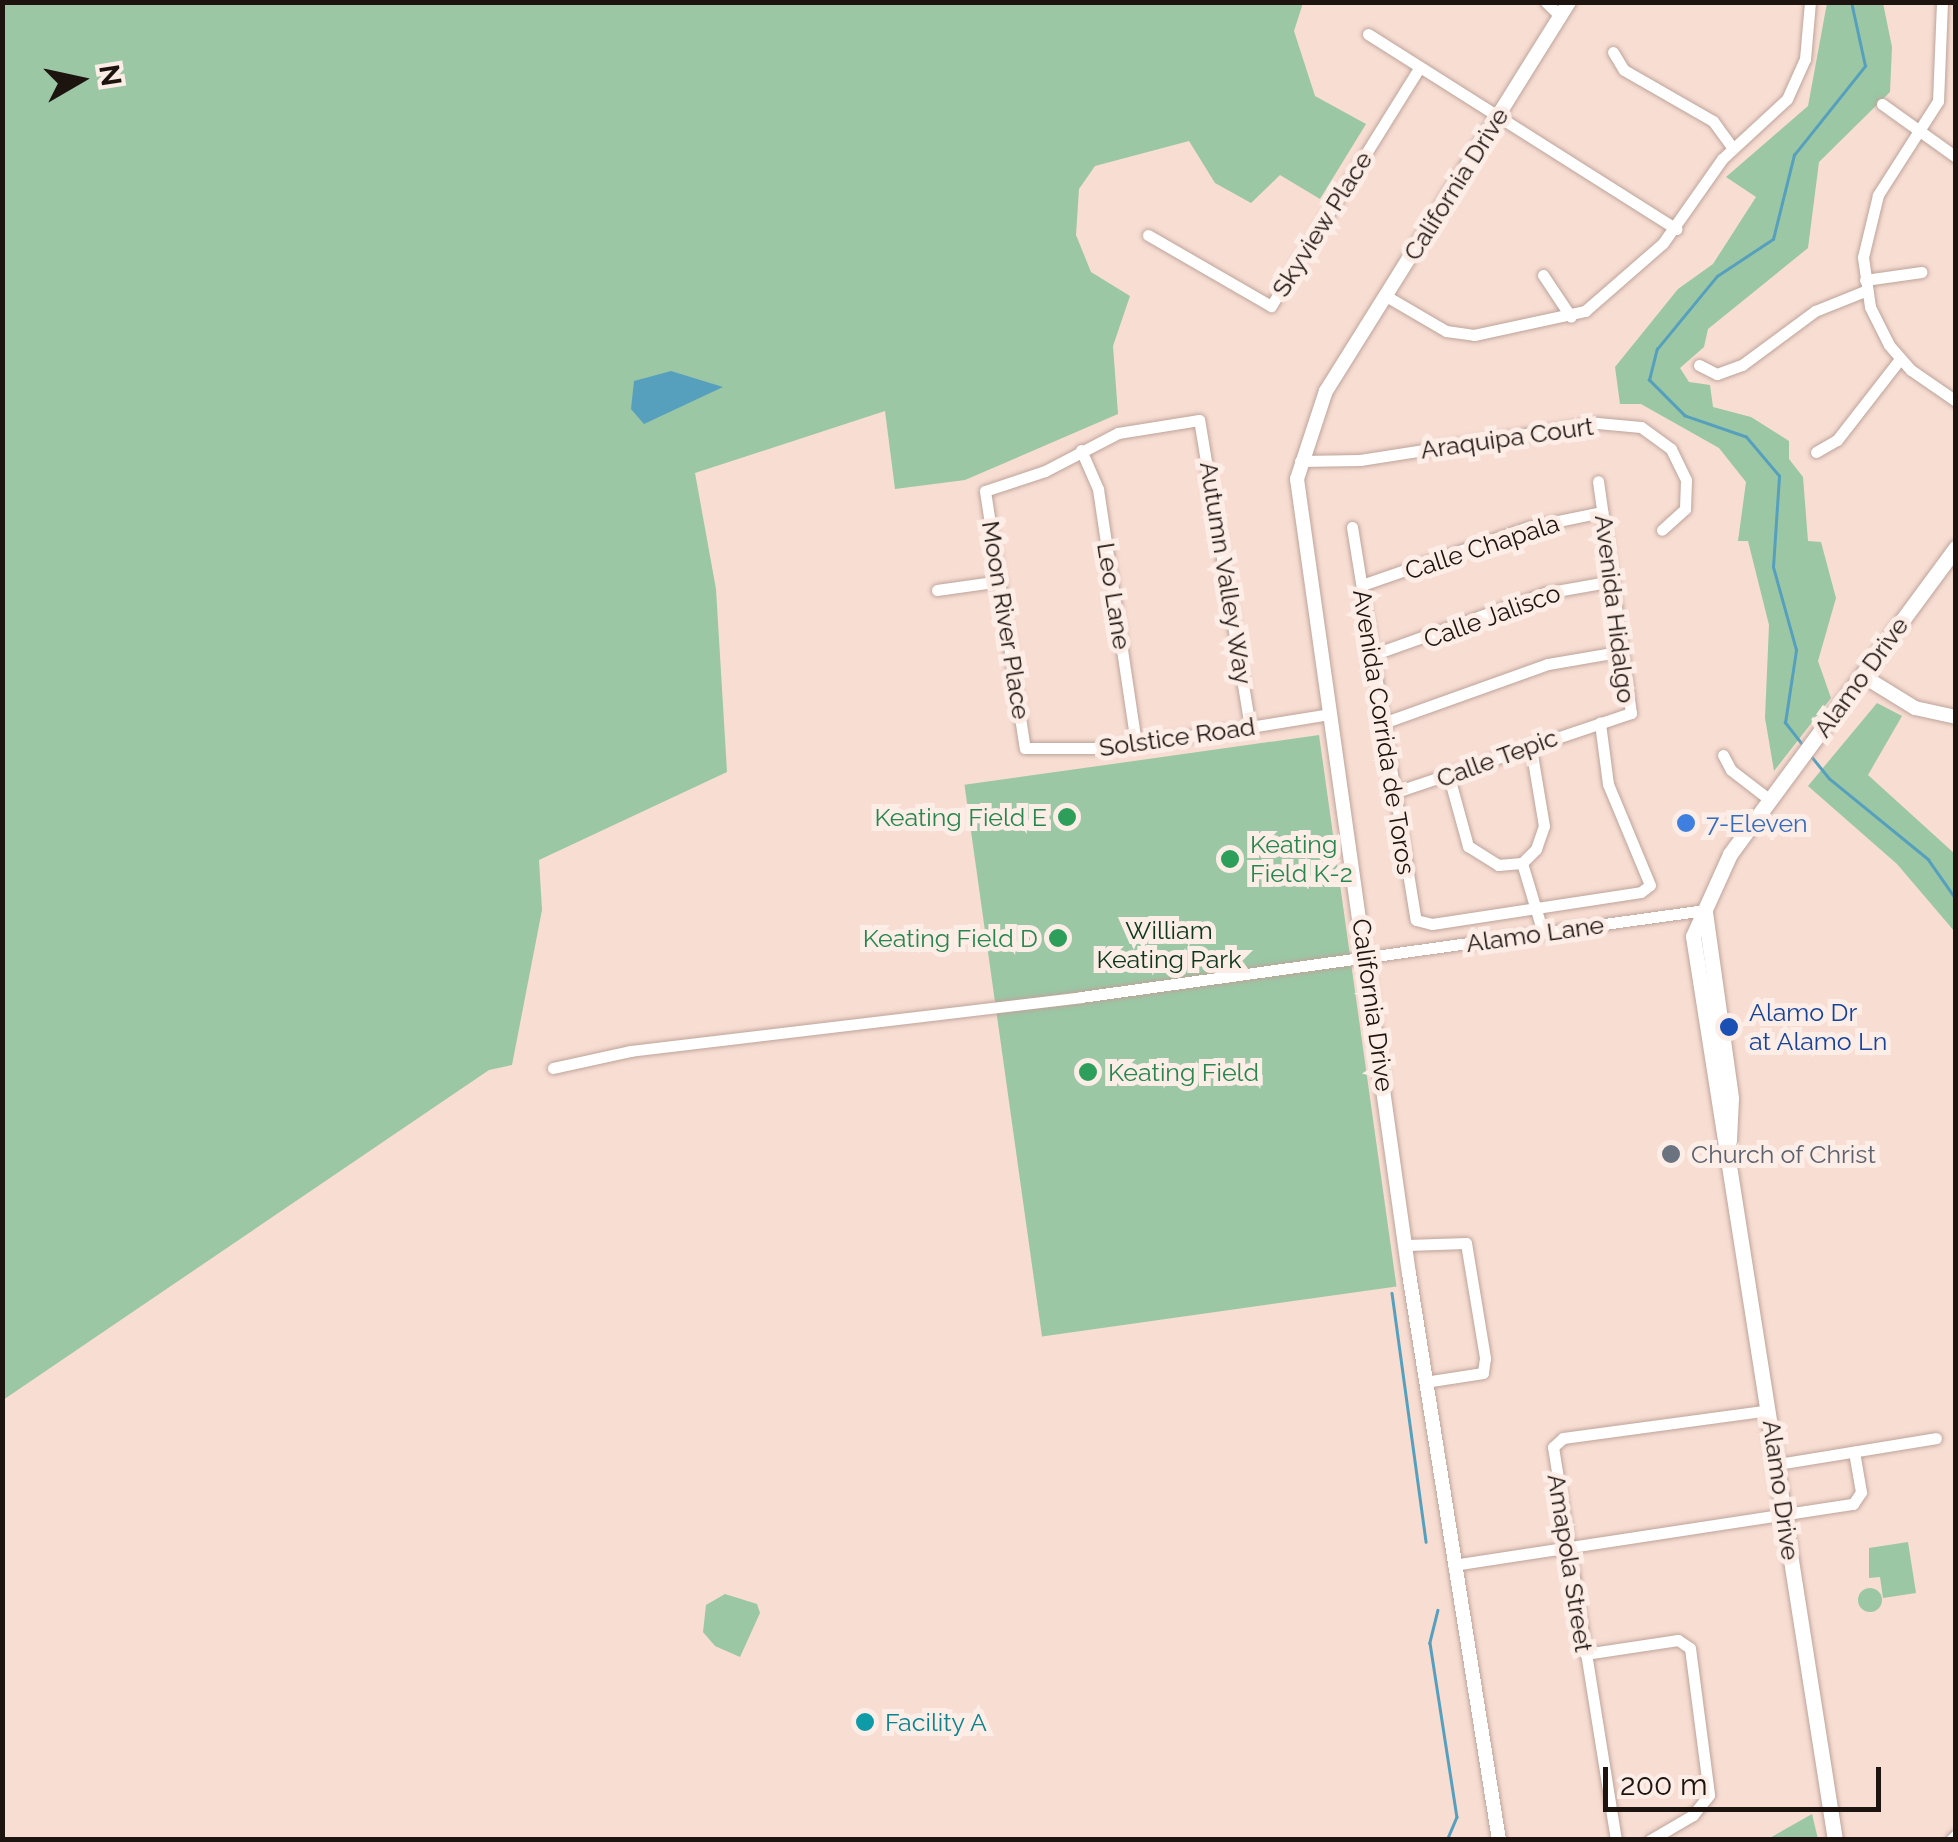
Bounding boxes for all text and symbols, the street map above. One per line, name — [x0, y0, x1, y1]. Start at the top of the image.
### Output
north arrow — [30, 30, 130, 130]
text: N — [92, 62, 128, 88]
street label: California Drive — [1397, 102, 1515, 266]
street label: Skyview Place — [1265, 146, 1379, 302]
street label: Araquipa Court — [1419, 411, 1595, 465]
street label: Autumn Valley Way — [1193, 458, 1259, 688]
street label: Calle Chapala — [1401, 508, 1563, 586]
street label: Avenida Hidalgo — [1589, 513, 1641, 705]
street label: Moon River Place — [975, 518, 1037, 722]
street label: Leo Lane — [1091, 540, 1137, 652]
street label: Calle Jalisco — [1419, 577, 1565, 655]
street label: Avenida Corrida de Toros — [1347, 587, 1421, 877]
street label: Alamo Drive — [1807, 611, 1915, 743]
street label: Solstice Road — [1097, 711, 1257, 763]
street label: Calle Tepic — [1432, 722, 1562, 794]
place label: Keating Field E — [874, 802, 1047, 832]
marker: Keating Field E — [1056, 806, 1078, 828]
place label: 7-Eleven — [1706, 808, 1808, 838]
marker: 7-Eleven — [1675, 812, 1697, 834]
place label: Keating Field K-2 — [1250, 830, 1353, 889]
marker: Keating Field K-2 — [1219, 848, 1241, 870]
street label: Alamo Lane — [1464, 909, 1606, 959]
park label: William Keating Park — [1097, 916, 1241, 975]
street label: California Drive — [1346, 917, 1400, 1093]
place label: Keating Field D — [863, 923, 1038, 953]
marker: Keating Field D — [1047, 927, 1069, 949]
place label: Alamo Dr at Alamo Ln — [1749, 998, 1888, 1057]
marker: Alamo Dr at Alamo Ln — [1718, 1016, 1740, 1038]
place label: Keating Field — [1108, 1057, 1259, 1087]
marker: Keating Field — [1077, 1061, 1099, 1083]
place label: Church of Christ — [1691, 1139, 1876, 1169]
marker: Church of Christ — [1660, 1143, 1682, 1165]
street label: Alamo Drive — [1756, 1418, 1806, 1562]
street label: Amapola Street — [1541, 1472, 1599, 1654]
place label: Facility A — [885, 1707, 988, 1737]
marker: Facility A — [854, 1711, 876, 1733]
scale bar — [1608, 1747, 1886, 1809]
text: 200 m — [1620, 1767, 1708, 1802]

